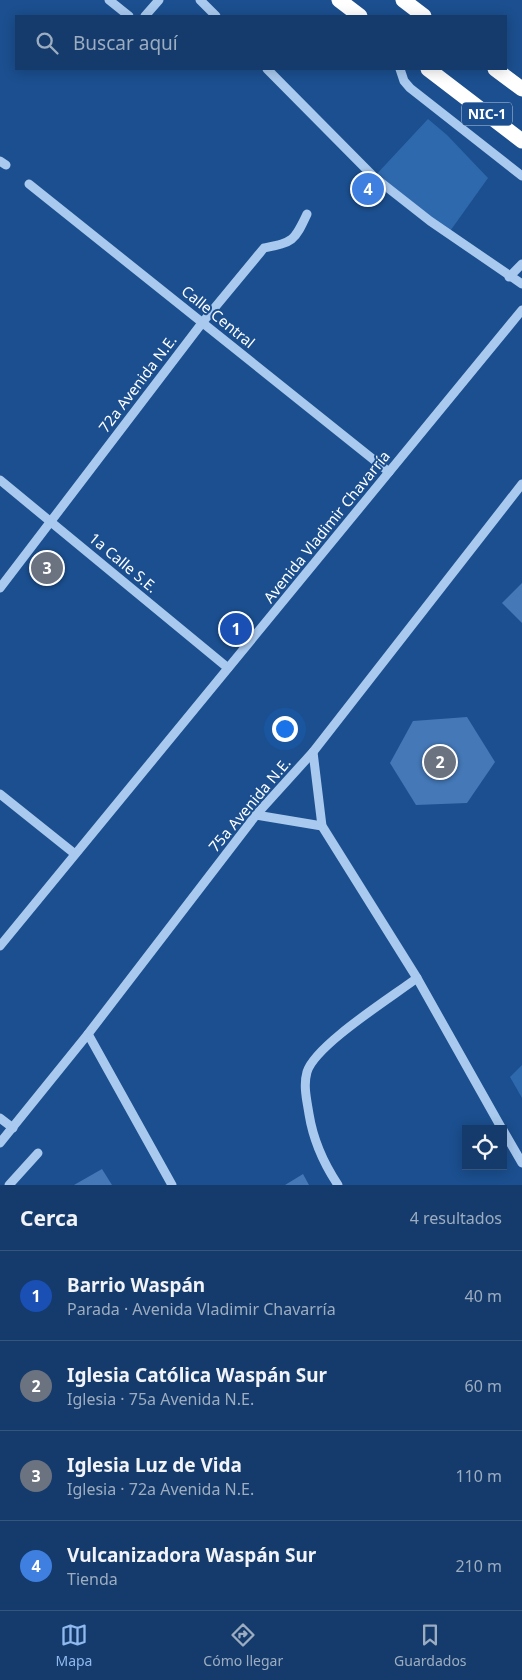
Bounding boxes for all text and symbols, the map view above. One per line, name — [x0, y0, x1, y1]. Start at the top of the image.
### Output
search box — [15, 15, 507, 70]
icon: search — [33, 29, 61, 57]
text: Buscar aquí — [73, 30, 178, 56]
road number: NIC-1 — [462, 102, 512, 126]
pin: 4 — [352, 170, 384, 208]
street label: Calle Central — [178, 281, 259, 352]
street label: 72a Avenida N.E. — [94, 330, 181, 436]
street label: Avenida Vladimir Chavarría — [258, 446, 394, 607]
street label: 1a Calle S.E. — [85, 528, 162, 597]
pin: 3 — [31, 549, 63, 587]
pin: 1 — [220, 610, 252, 648]
your location — [272, 716, 298, 742]
pin: 2 — [424, 743, 456, 781]
street label: 75a Avenida N.E. — [204, 753, 295, 856]
map controls — [462, 1125, 507, 1170]
button: locate — [462, 1125, 507, 1170]
text: Cerca — [20, 1204, 78, 1232]
text: 4 resultados — [410, 1207, 502, 1229]
text: Barrio Waspán — [67, 1272, 205, 1298]
text: 1 — [31, 1285, 41, 1307]
text: 40 m — [465, 1285, 502, 1307]
text: Parada · Avenida Vladimir Chavarría — [67, 1298, 336, 1320]
text: Iglesia Católica Waspán Sur — [67, 1362, 327, 1388]
text: 2 — [31, 1375, 41, 1397]
text: 60 m — [465, 1375, 502, 1397]
text: Iglesia · 75a Avenida N.E. — [67, 1388, 254, 1410]
text: Iglesia Luz de Vida — [67, 1452, 242, 1478]
text: 3 — [31, 1465, 41, 1487]
text: 110 m — [455, 1465, 502, 1487]
text: Iglesia · 72a Avenida N.E. — [67, 1478, 254, 1500]
text: Vulcanizadora Waspán Sur — [67, 1542, 316, 1568]
text: 4 — [31, 1555, 41, 1577]
text: 210 m — [455, 1555, 502, 1577]
text: Tienda — [67, 1568, 118, 1590]
tab: Mapa — [55, 1621, 92, 1670]
tab: Cómo llegar — [203, 1621, 283, 1670]
tab: Guardados — [394, 1621, 467, 1670]

